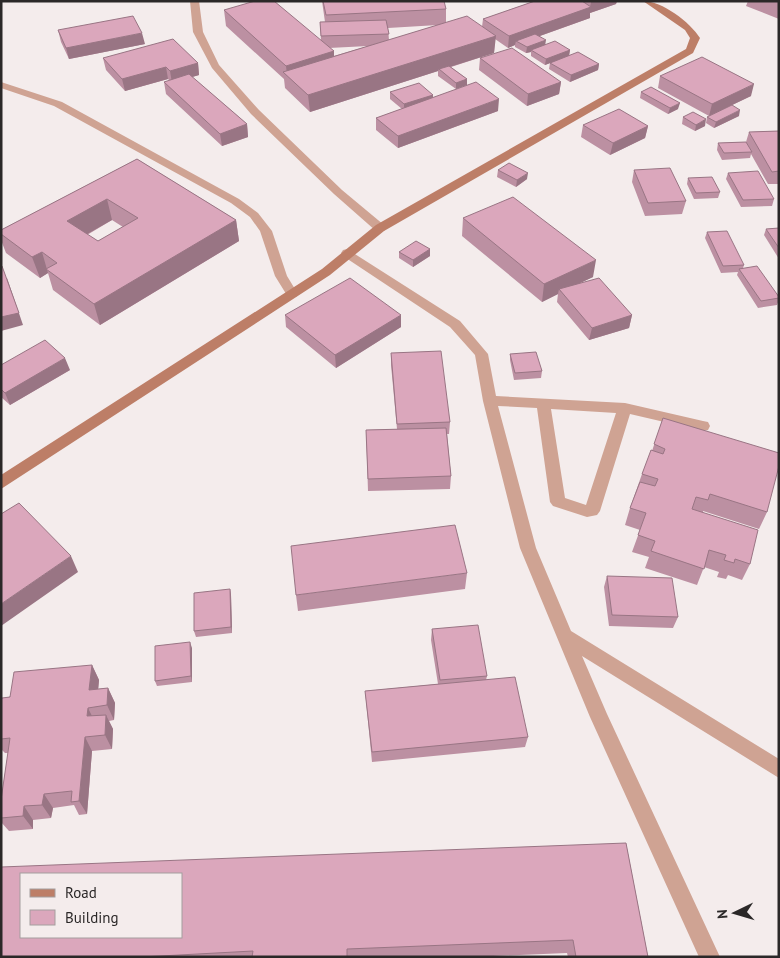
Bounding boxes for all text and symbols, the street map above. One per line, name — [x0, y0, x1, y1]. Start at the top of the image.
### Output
legend — [20, 873, 182, 938]
text: Road — [65, 883, 97, 902]
north arrow — [710, 888, 760, 938]
text: Building — [65, 908, 119, 927]
text: N — [713, 909, 731, 920]

